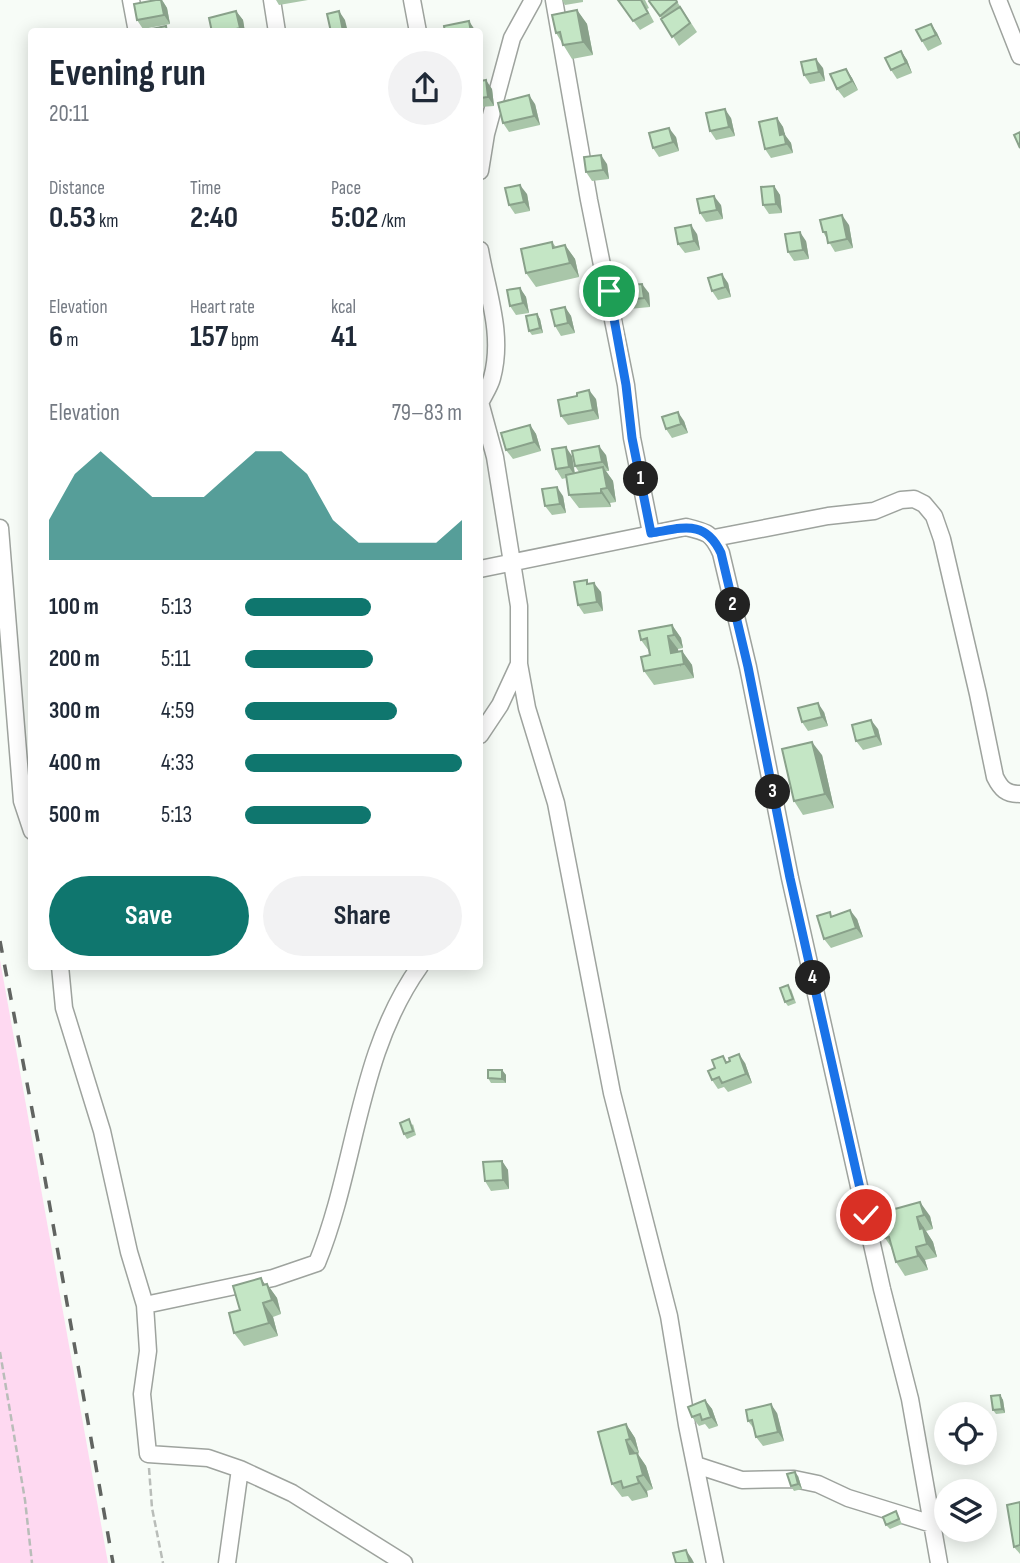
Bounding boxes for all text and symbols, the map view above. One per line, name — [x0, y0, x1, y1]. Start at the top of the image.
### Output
text: Evening run — [49, 51, 206, 96]
button: share — [388, 51, 462, 125]
text: 20:11 — [49, 100, 89, 128]
text: Distance — [49, 177, 105, 200]
text: Time — [190, 177, 221, 200]
text: Pace — [331, 177, 361, 200]
text: 0.53 — [49, 200, 96, 236]
text: 2:40 — [190, 200, 238, 236]
text: 5:02 — [331, 200, 378, 236]
text: km — [96, 210, 119, 233]
text: /km — [378, 210, 406, 233]
pin — [579, 261, 639, 321]
icon: arrive — [590, 272, 628, 310]
text: Elevation — [49, 296, 108, 319]
text: Heart rate — [190, 296, 255, 319]
text: kcal — [331, 296, 356, 319]
text: 6 — [49, 319, 63, 355]
text: 157 — [190, 319, 228, 355]
text: 41 — [331, 319, 357, 355]
text: m — [63, 329, 78, 352]
text: bpm — [228, 329, 259, 352]
text: Elevation — [49, 399, 120, 427]
text: 79–83 m — [392, 399, 462, 427]
pin: 1 — [624, 462, 658, 496]
text: 1 — [637, 467, 644, 490]
pin: 2 — [716, 588, 750, 622]
text: 100 m — [49, 593, 99, 621]
text: 5:13 — [161, 593, 192, 621]
text: 2 — [728, 593, 737, 616]
text: 200 m — [49, 645, 100, 673]
text: 5:11 — [161, 645, 191, 673]
text: 300 m — [49, 697, 100, 725]
text: 4:59 — [161, 697, 194, 725]
text: 400 m — [49, 749, 100, 777]
text: 4:33 — [161, 749, 194, 777]
pin: 3 — [756, 774, 790, 810]
text: 3 — [768, 780, 777, 803]
text: 500 m — [49, 801, 100, 829]
text: 5:13 — [161, 801, 192, 829]
button: Save — [49, 876, 249, 956]
button: Share — [263, 876, 462, 956]
pin: 4 — [796, 960, 830, 996]
text: 4 — [808, 966, 817, 989]
pin — [836, 1185, 896, 1245]
icon: check — [847, 1196, 885, 1234]
map controls — [934, 1402, 997, 1542]
button: locate — [934, 1402, 997, 1465]
button: layers — [934, 1479, 997, 1542]

